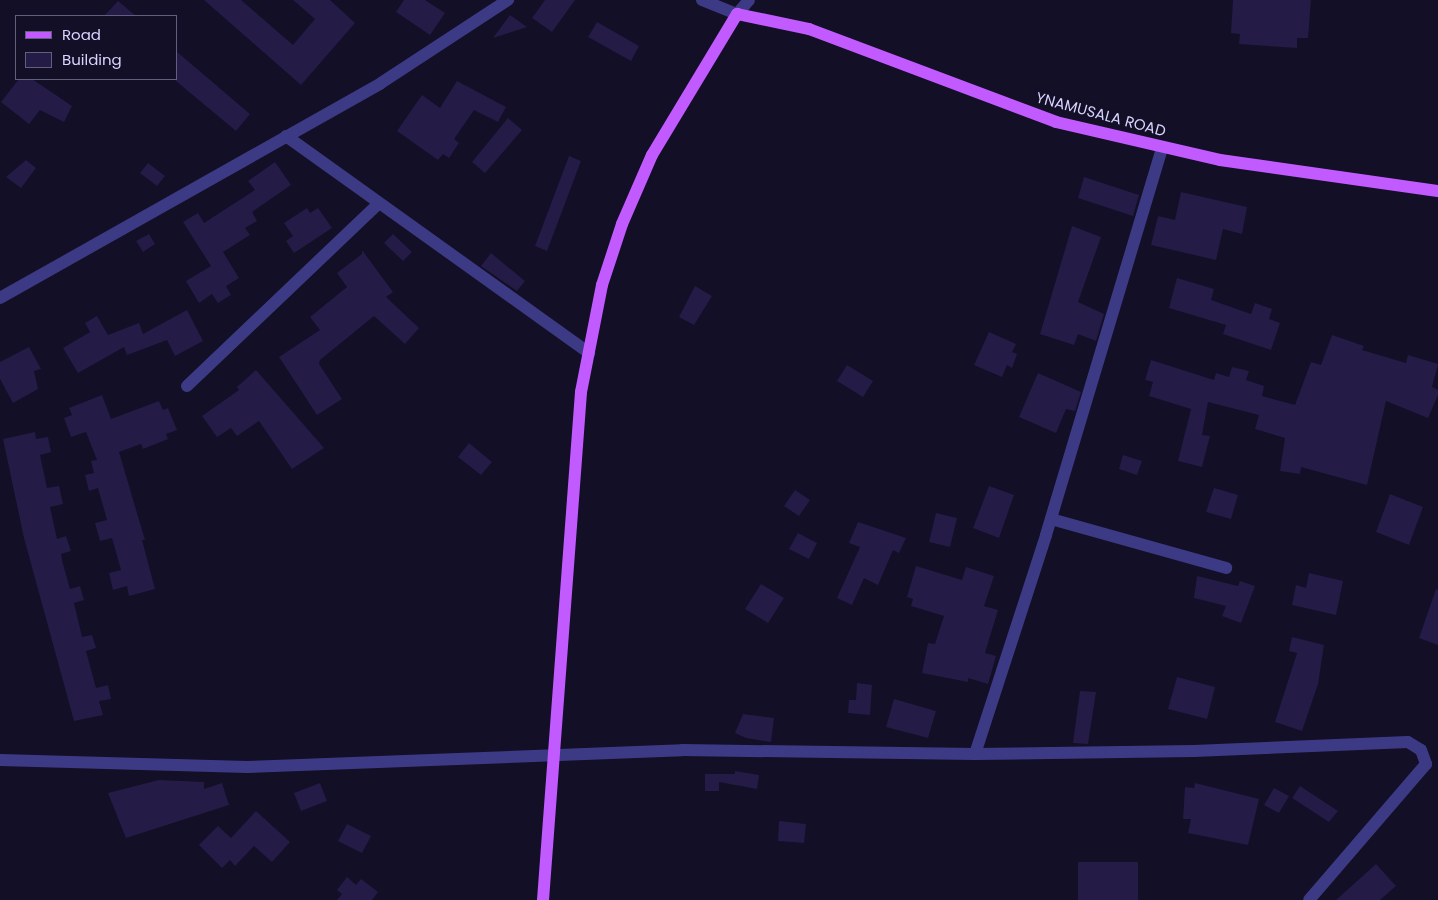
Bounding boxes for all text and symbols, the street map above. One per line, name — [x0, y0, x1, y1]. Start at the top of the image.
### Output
legend — [15, 15, 178, 80]
text: Road — [62, 24, 101, 45]
text: Building — [62, 49, 122, 70]
street label: YNAMUSALA ROAD — [1034, 88, 1168, 140]

